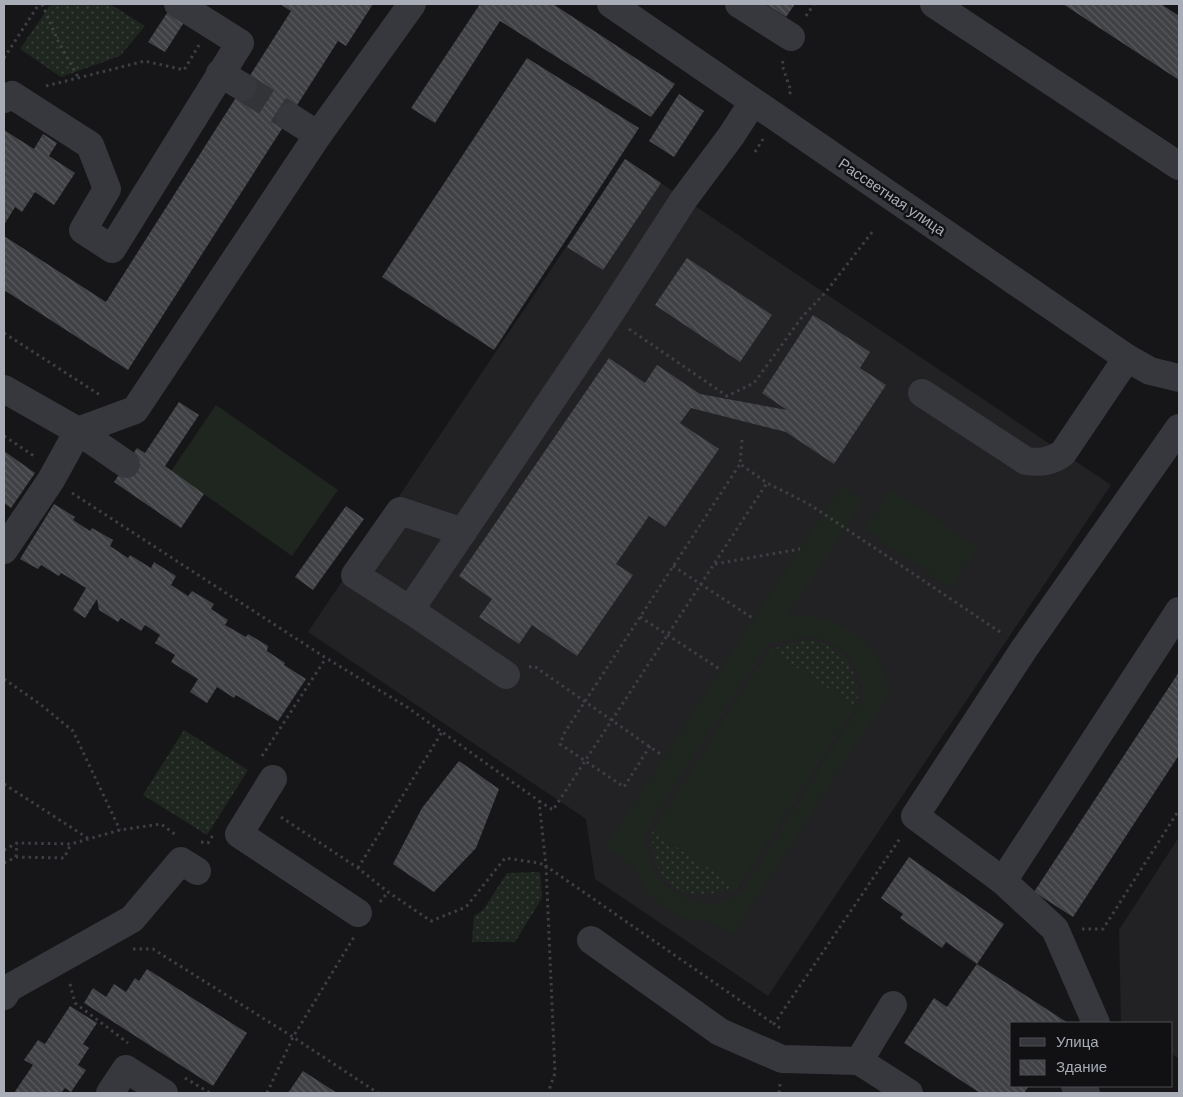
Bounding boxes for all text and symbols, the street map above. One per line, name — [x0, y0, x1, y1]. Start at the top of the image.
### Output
street label: Рассветная улица — [834, 154, 950, 241]
legend — [1010, 1022, 1173, 1087]
text: Улица — [1056, 1032, 1099, 1052]
text: Здание — [1056, 1057, 1107, 1077]

